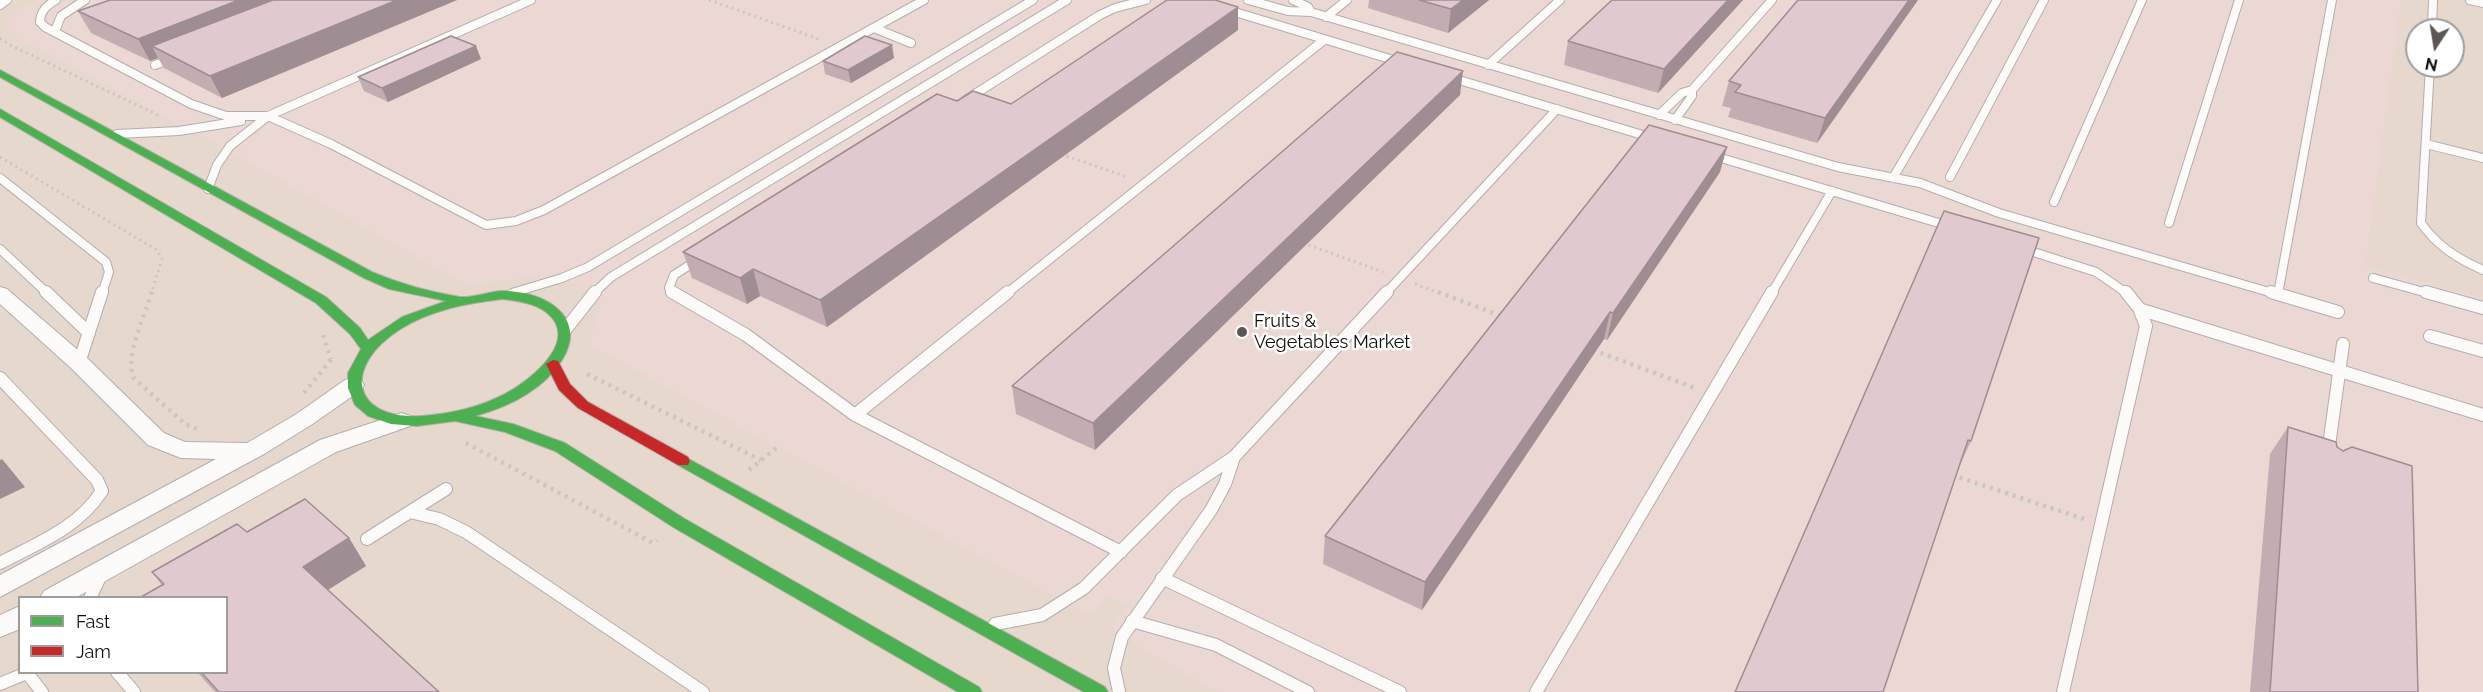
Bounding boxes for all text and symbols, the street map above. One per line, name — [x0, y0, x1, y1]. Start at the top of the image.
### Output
north arrow — [2405, 18, 2465, 78]
text: N — [2424, 54, 2440, 75]
place label: Fruits & Vegetables Market — [1254, 311, 1410, 354]
marker: Fruits & Vegetables Market — [1235, 325, 1249, 339]
legend — [18, 596, 228, 674]
text: Fast — [76, 611, 110, 632]
text: Jam — [76, 641, 111, 662]

